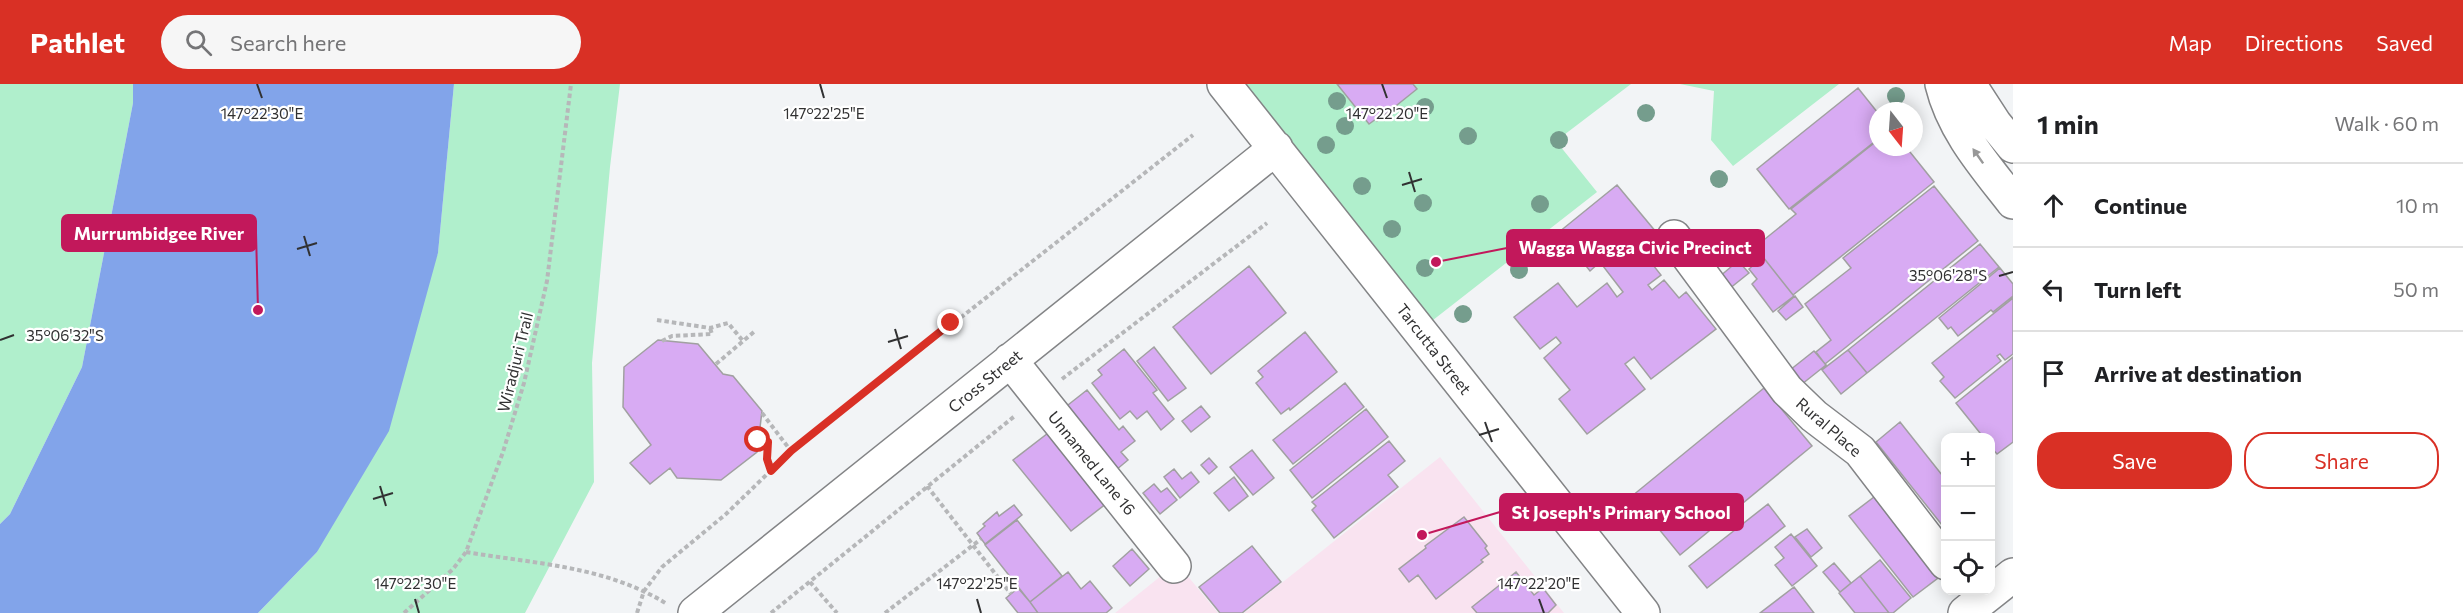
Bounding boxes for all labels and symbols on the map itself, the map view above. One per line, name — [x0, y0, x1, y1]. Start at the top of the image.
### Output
north arrow — [1869, 102, 1923, 156]
text: 147°22'30"E — [221, 104, 303, 122]
text: 147°22'25"E — [783, 104, 865, 122]
text: 147°22'20"E — [1346, 104, 1428, 122]
one-way arrow — [1972, 148, 1984, 164]
callout: Murrumbidgee River — [62, 215, 256, 251]
text: Murrumbidgee River — [74, 222, 245, 244]
callout: Wagga Wagga Civic Precinct — [1507, 230, 1764, 266]
text: Wagga Wagga Civic Precinct — [1519, 236, 1752, 258]
text: 35°06'28"S — [1909, 266, 1987, 284]
street label: Tarcutta Street — [1393, 300, 1476, 398]
route end — [937, 309, 963, 335]
street label: Wiradjuri Trail — [493, 310, 536, 414]
text: 35°06'32"S — [26, 326, 104, 344]
street label: Cross Street — [944, 345, 1026, 416]
street label: Rural Place — [1793, 393, 1866, 460]
street label: Unnamed Lane 16 — [1045, 407, 1140, 518]
route start — [744, 426, 770, 452]
callout: St Joseph's Primary School — [1500, 494, 1743, 530]
text: St Joseph's Primary School — [1511, 501, 1731, 523]
text: 147°22'30"E — [374, 574, 456, 592]
text: 147°22'25"E — [936, 574, 1018, 592]
text: 147°22'20"E — [1498, 574, 1580, 592]

